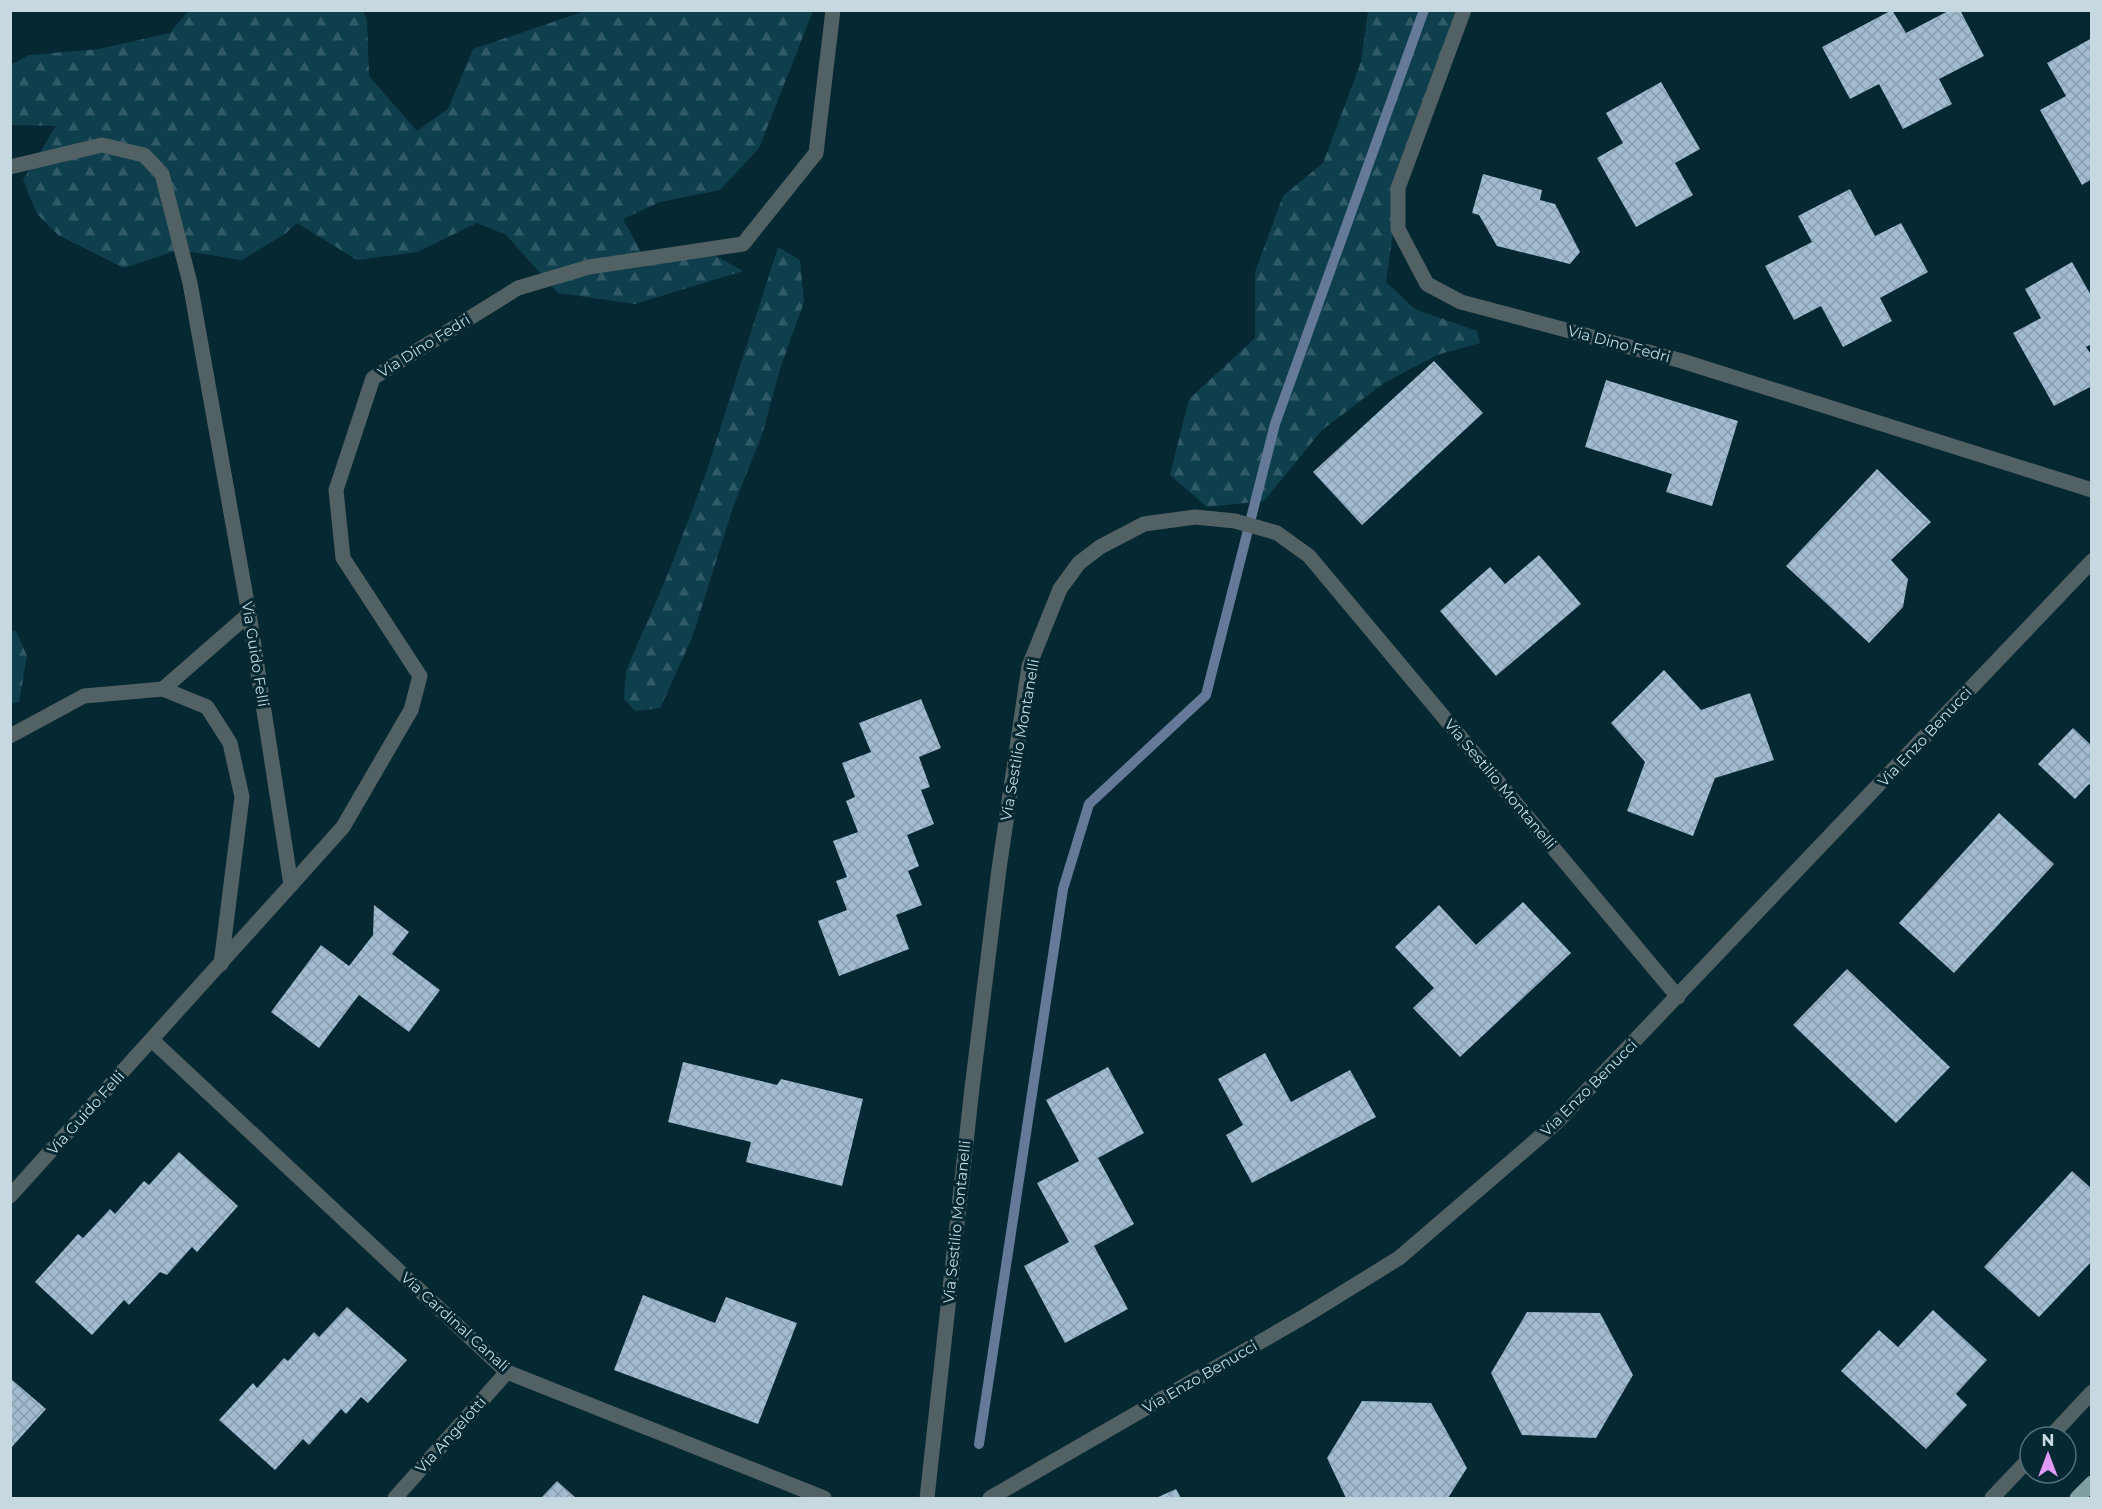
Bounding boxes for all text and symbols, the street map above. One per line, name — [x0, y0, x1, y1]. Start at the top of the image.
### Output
street label: Via Dino Fedri — [374, 310, 473, 382]
street label: Via Dino Fedri — [1566, 321, 1672, 366]
street label: Via Guido Felli — [238, 600, 273, 708]
street label: Via Sestilio Montanelli — [996, 658, 1043, 822]
street label: Via Enzo Benucci — [1874, 683, 1976, 790]
street label: Via Sestilio Montanelli — [1440, 715, 1560, 853]
street label: Via Enzo Benucci — [1536, 1035, 1641, 1140]
street label: Via Guido Felli — [43, 1067, 128, 1159]
street label: Via Sestilio Montanelli — [938, 1139, 975, 1304]
street label: Via Cardinal Canali — [397, 1268, 514, 1375]
street label: Via Enzo Benucci — [1139, 1336, 1261, 1417]
street label: Via Angelotti — [411, 1392, 490, 1477]
north arrow — [2018, 1425, 2078, 1485]
text: N — [2042, 1431, 2054, 1450]

